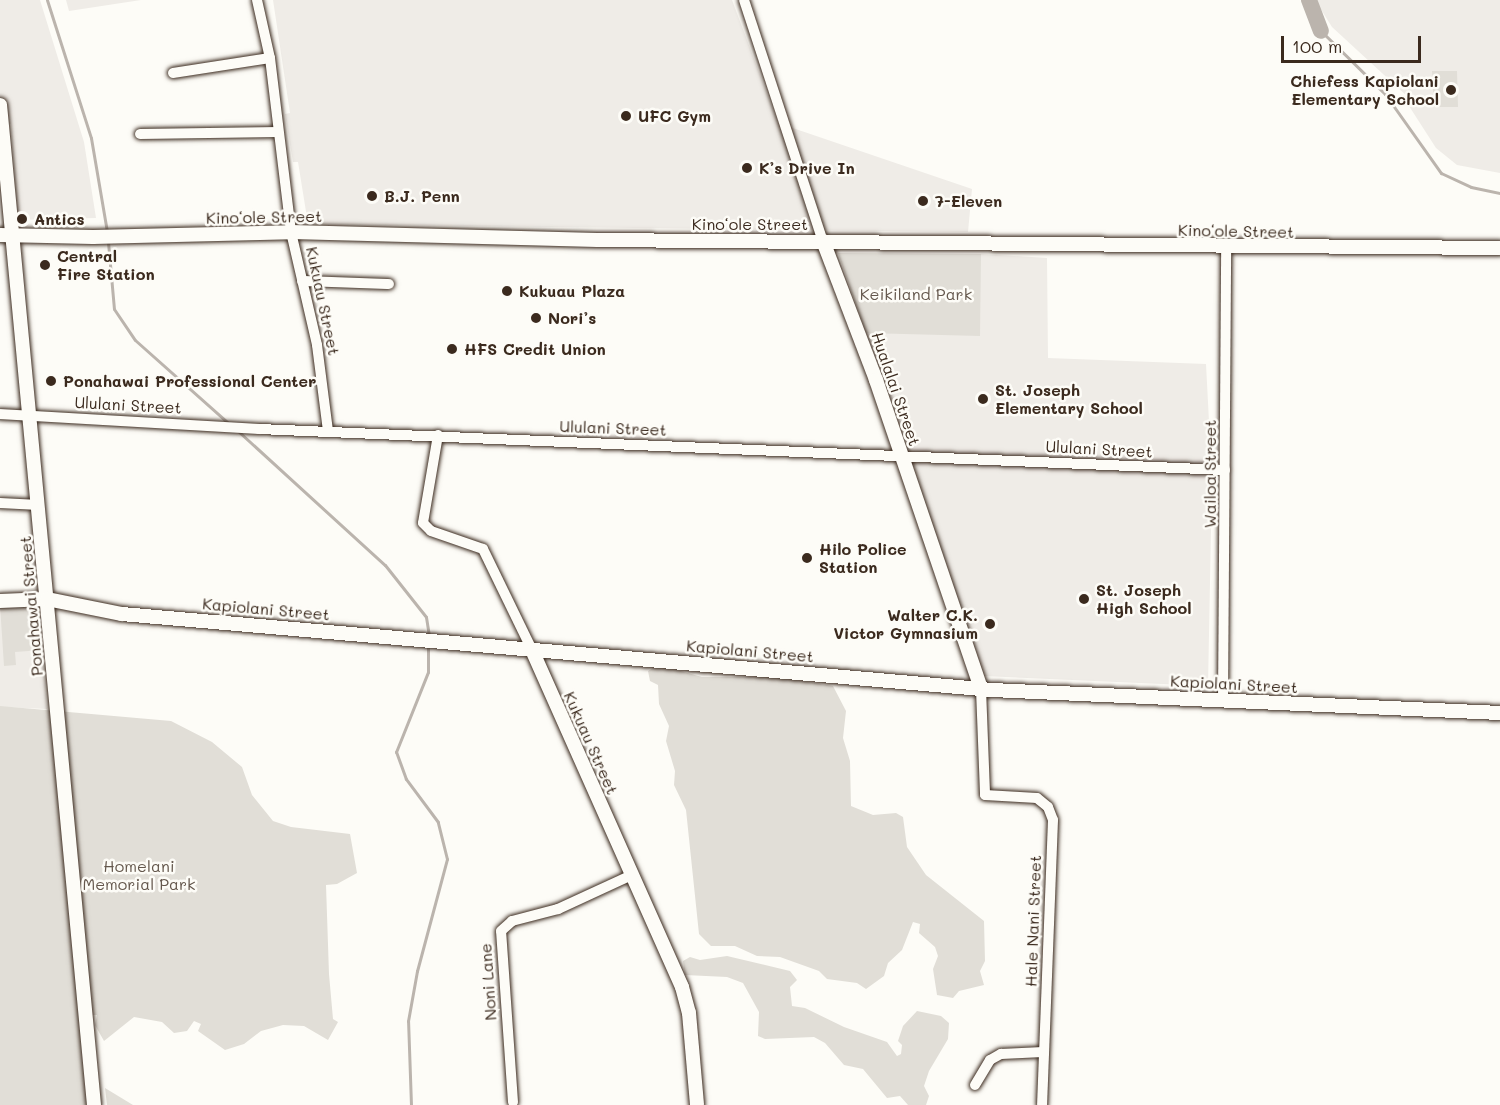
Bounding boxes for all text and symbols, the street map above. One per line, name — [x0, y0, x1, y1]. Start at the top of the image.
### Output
scale bar — [1284, 24, 1424, 62]
text: 100 m — [1292, 34, 1342, 58]
place label: Chiefess Kapiolani Elementary School — [1290, 71, 1439, 109]
marker: Chiefess Kapiolani Elementary School — [1444, 83, 1458, 97]
place label: UFC Gym — [638, 106, 711, 126]
marker: UFC Gym — [619, 109, 633, 123]
place label: K’s Drive In — [759, 158, 855, 178]
marker: K’s Drive In — [740, 161, 754, 175]
place label: B.J. Penn — [384, 186, 460, 206]
marker: B.J. Penn — [365, 189, 379, 203]
place label: 7-Eleven — [935, 191, 1002, 211]
marker: 7-Eleven — [916, 194, 930, 208]
street label: Kinoʻole Street — [206, 206, 322, 228]
place label: Antics — [34, 209, 84, 229]
marker: Antics — [15, 212, 29, 226]
street label: Kinoʻole Street — [692, 214, 808, 234]
street label: Kinoʻole Street — [1178, 220, 1294, 242]
street label: Kukuau Street — [302, 245, 344, 357]
place label: Central Fire Station — [57, 246, 155, 284]
marker: Central Fire Station — [38, 258, 52, 272]
place label: Kukuau Plaza — [519, 281, 625, 301]
marker: Kukuau Plaza — [500, 284, 514, 298]
park label: Keikiland Park — [860, 284, 972, 304]
place label: Nori’s — [548, 308, 596, 328]
marker: Nori’s — [529, 311, 543, 325]
street label: Hualalai Street — [868, 330, 924, 448]
place label: HFS Credit Union — [464, 339, 606, 359]
marker: HFS Credit Union — [445, 342, 459, 356]
place label: Ponahawai Professional Center — [63, 371, 316, 391]
marker: Ponahawai Professional Center — [44, 374, 58, 388]
place label: St. Joseph Elementary School — [995, 380, 1143, 418]
marker: St. Joseph Elementary School — [976, 392, 990, 406]
street label: Ululani Street — [74, 393, 182, 417]
street label: Ululani Street — [559, 417, 667, 439]
street label: Wailoa Street — [1200, 420, 1220, 528]
street label: Ululani Street — [1045, 437, 1153, 461]
street label: Ponahawai Street — [15, 535, 47, 677]
place label: Hilo Police Station — [819, 539, 907, 577]
marker: Hilo Police Station — [800, 551, 814, 565]
place label: St. Joseph High School — [1096, 580, 1192, 618]
marker: St. Joseph High School — [1077, 592, 1091, 606]
street label: Kapiolani Street — [202, 594, 330, 624]
place label: Walter C.K. Victor Gymnasium — [833, 605, 978, 643]
marker: Walter C.K. Victor Gymnasium — [983, 617, 997, 631]
street label: Kapiolani Street — [686, 636, 814, 666]
street label: Kapiolani Street — [1170, 671, 1298, 697]
street label: Kukuau Street — [560, 689, 622, 797]
street label: Hale Nani Street — [1021, 855, 1045, 987]
park label: Homelani Memorial Park — [82, 856, 196, 894]
street label: Noni Lane — [476, 943, 500, 1021]

